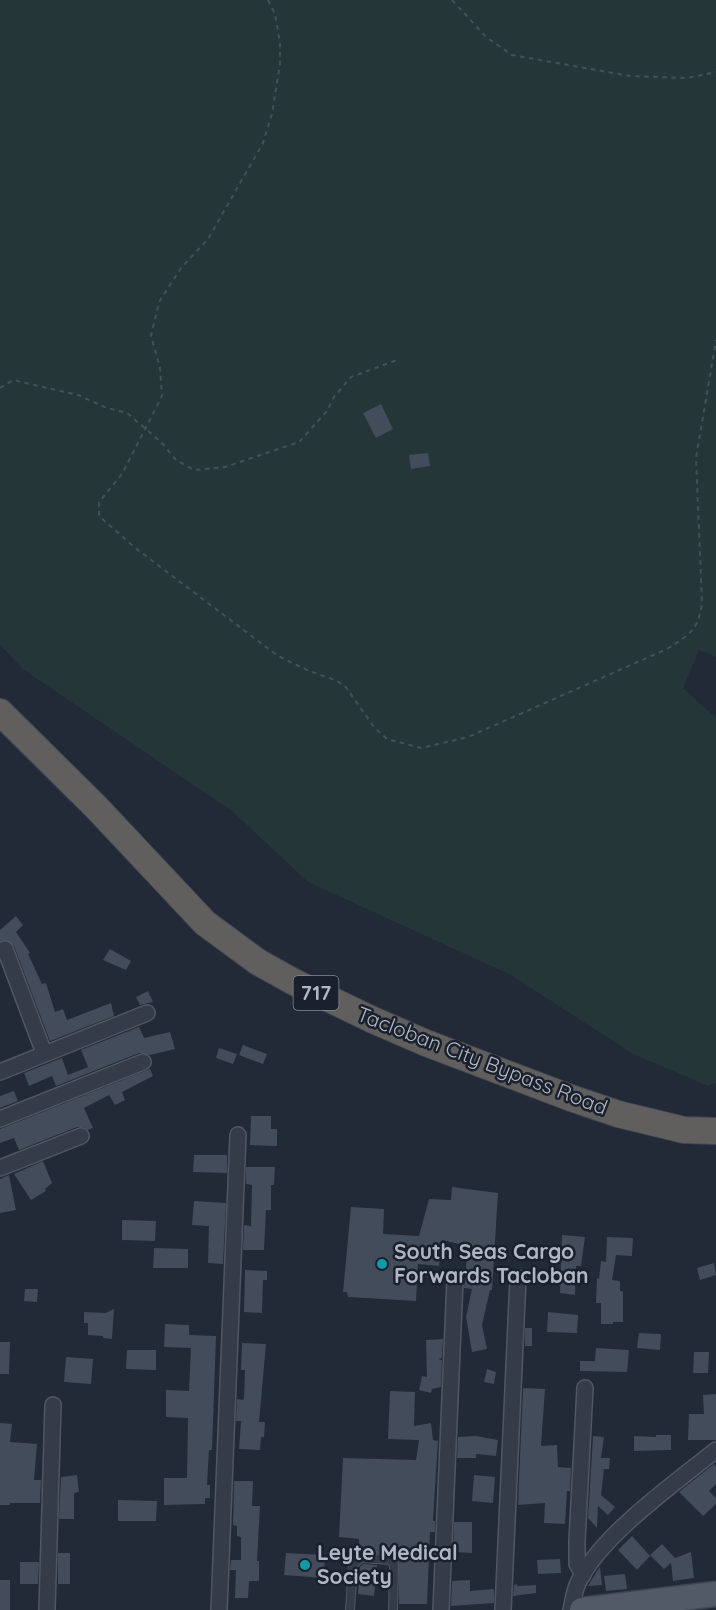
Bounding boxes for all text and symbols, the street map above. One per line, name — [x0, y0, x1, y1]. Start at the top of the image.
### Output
road number: 717 — [294, 976, 338, 1010]
street label: Tacloban City Bypass Road — [353, 1000, 611, 1120]
place label: South Seas Cargo Forwards Tacloban — [394, 1238, 589, 1288]
marker: South Seas Cargo Forwards Tacloban — [375, 1257, 389, 1271]
place label: Leyte Medical Society — [317, 1539, 458, 1589]
marker: Leyte Medical Society — [298, 1558, 312, 1572]

